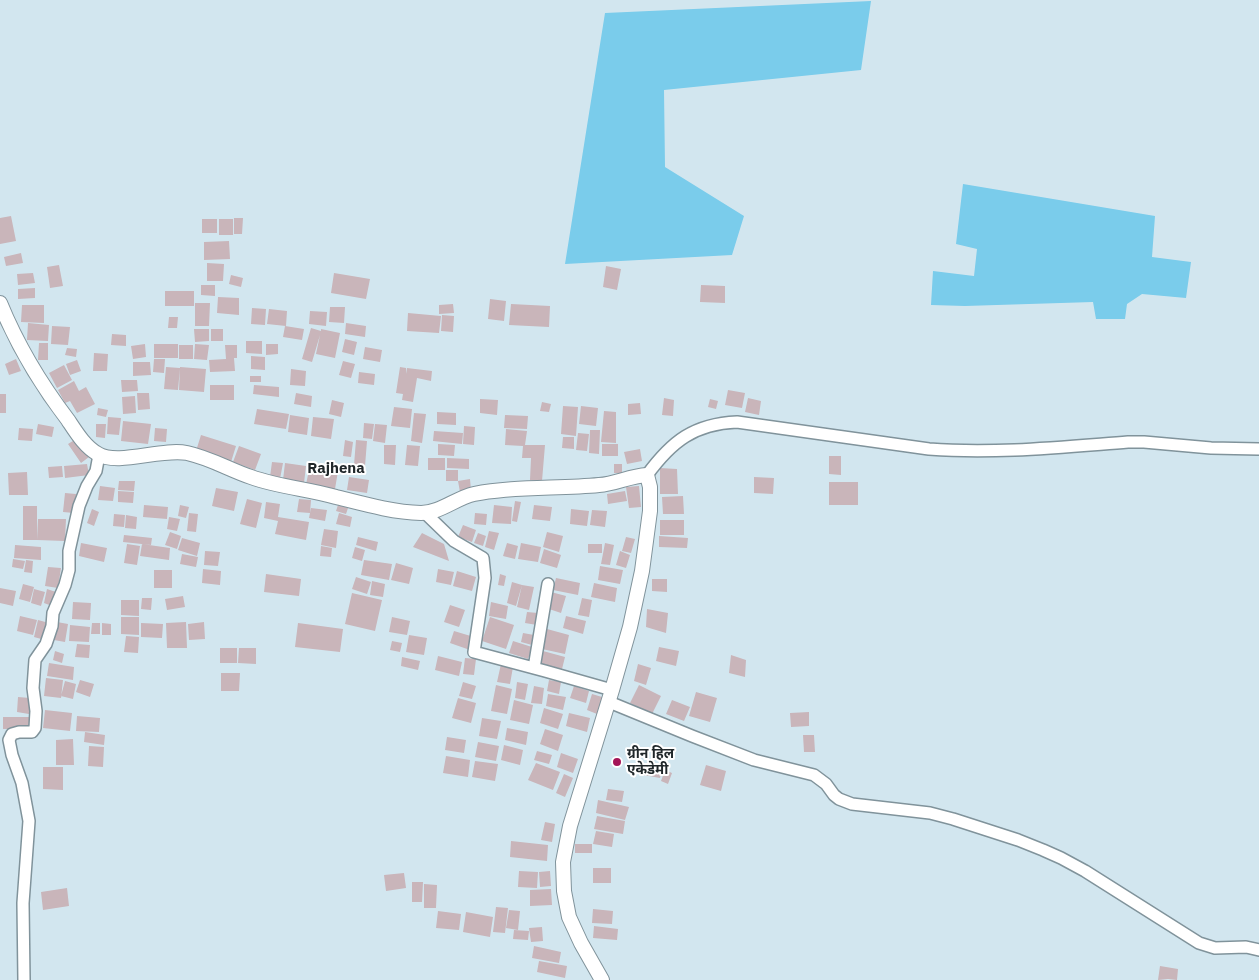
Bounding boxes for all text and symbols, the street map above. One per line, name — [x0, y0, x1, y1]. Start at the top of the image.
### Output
district label: Rajhena — [307, 460, 365, 478]
place label: ग्रीन हिल एकेडेमी — [627, 746, 674, 779]
marker: ग्रीन हिल एकेडेमी — [611, 756, 623, 768]

